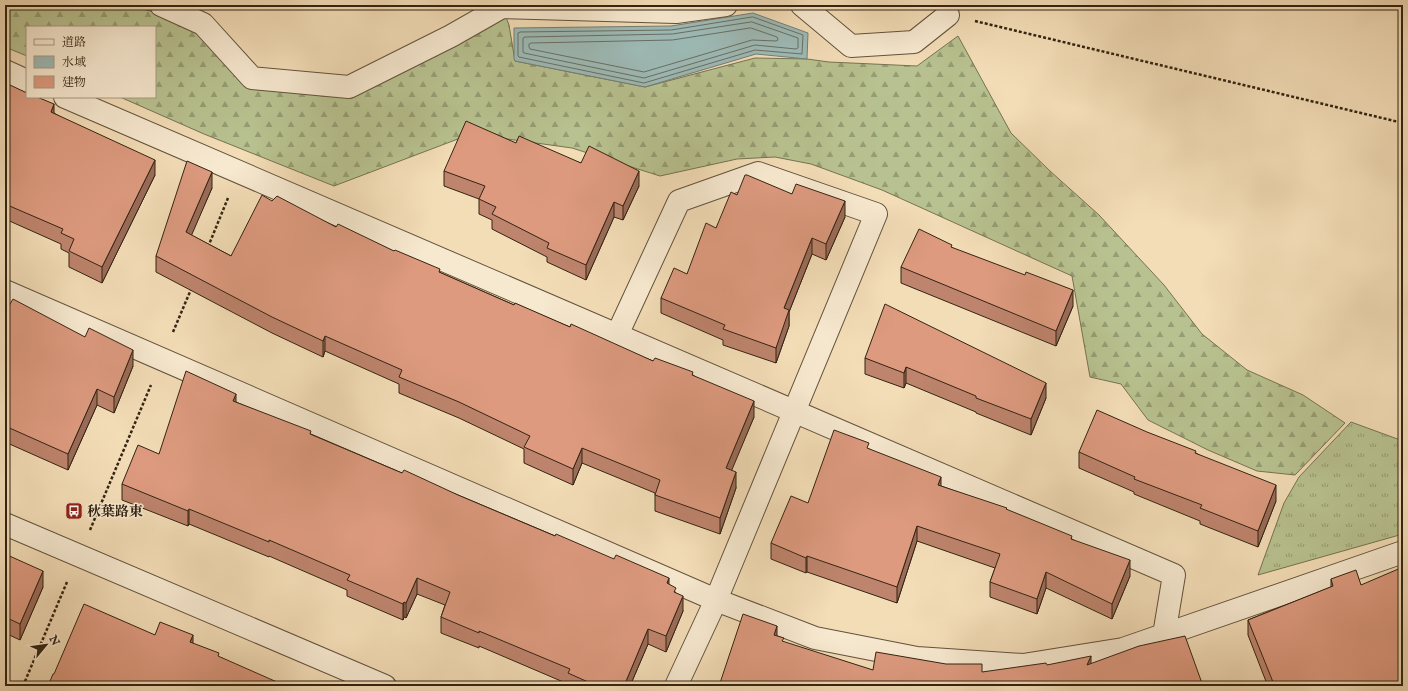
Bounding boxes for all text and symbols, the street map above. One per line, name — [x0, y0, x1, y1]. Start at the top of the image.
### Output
legend — [26, 26, 156, 98]
text: 道路 — [62, 35, 86, 50]
text: 水域 — [62, 55, 86, 70]
text: 建物 — [62, 75, 86, 90]
bus stop icon: 秋葉路東 — [64, 501, 84, 521]
place label: 秋葉路東 — [87, 503, 143, 521]
north arrow — [26, 625, 66, 665]
text: N — [45, 632, 63, 649]

